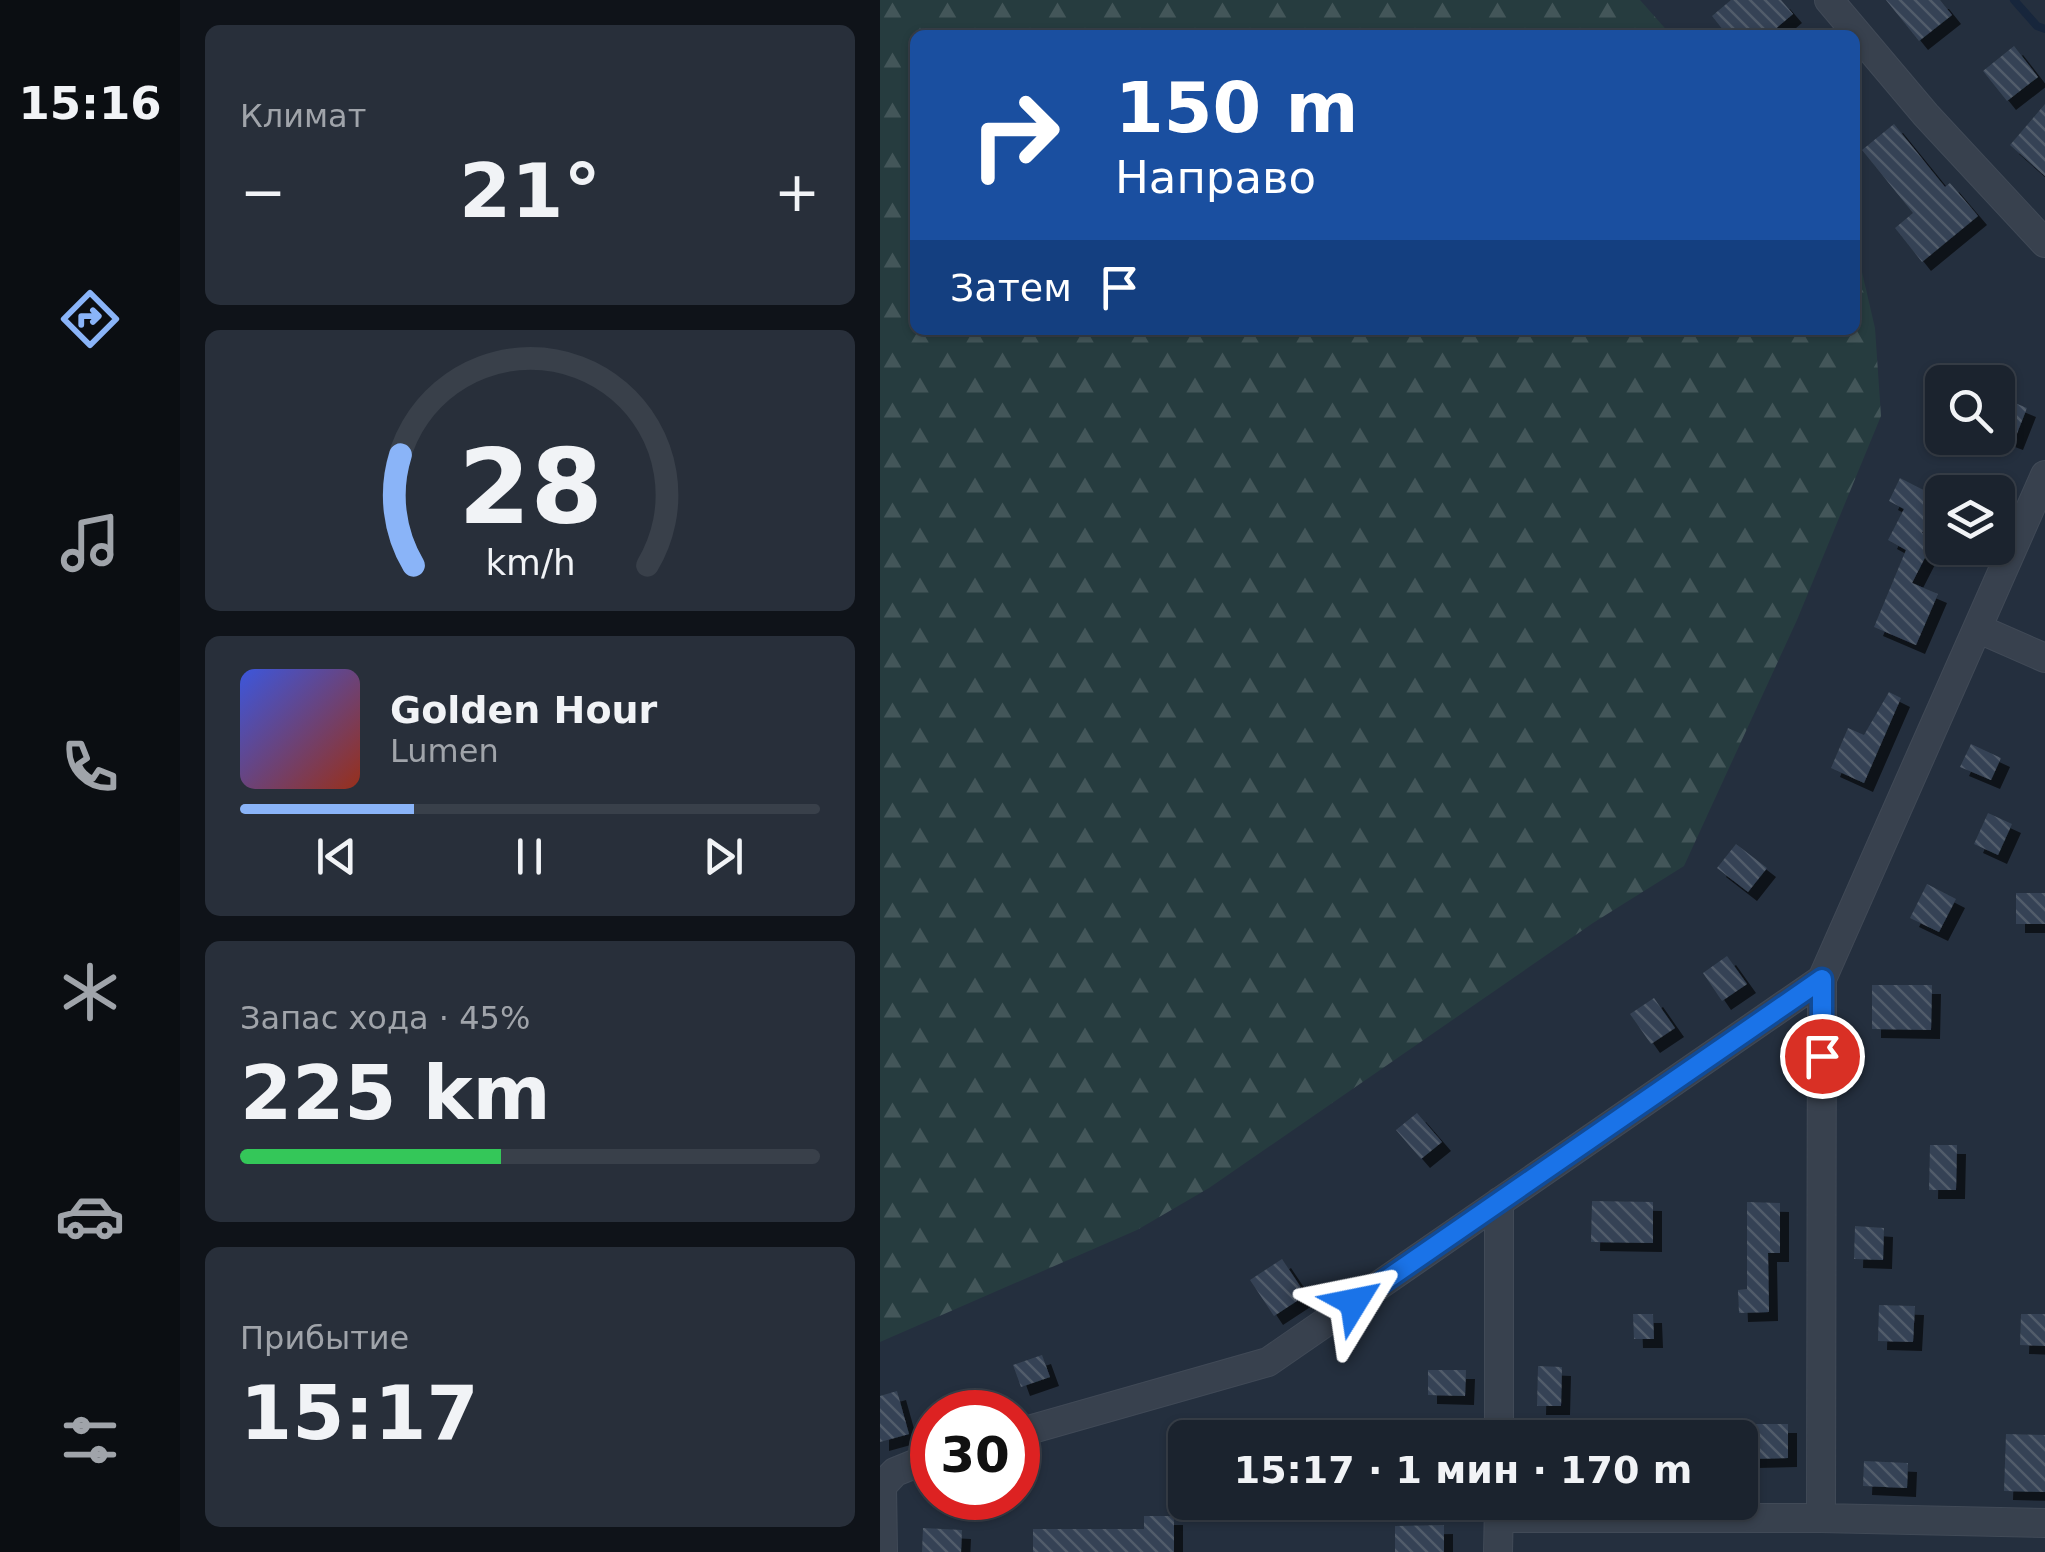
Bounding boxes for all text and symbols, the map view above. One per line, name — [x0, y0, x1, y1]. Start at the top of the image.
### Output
text: 150 m — [1115, 67, 1358, 149]
icon: right — [950, 70, 1080, 200]
text: 15:16 — [18, 77, 162, 130]
text: Климат — [240, 97, 366, 135]
text: 21° — [459, 147, 601, 235]
text: Направо — [1115, 151, 1316, 204]
text: − — [240, 160, 286, 224]
text: + — [774, 160, 820, 224]
icon: arrive — [1092, 260, 1147, 315]
text: Затем — [950, 266, 1072, 310]
icon: directions — [55, 284, 125, 354]
map controls — [1925, 365, 2015, 565]
button: search — [1925, 365, 2015, 455]
text: 28 — [458, 426, 602, 548]
button: layers — [1925, 475, 2015, 565]
icon: music — [55, 508, 125, 578]
text: km/h — [485, 542, 575, 583]
text: Golden Hour — [390, 688, 657, 732]
icon: phone — [55, 732, 125, 802]
text: Lumen — [390, 732, 499, 770]
icon: previous — [309, 829, 364, 884]
icon: pause — [502, 829, 557, 884]
icon: next — [696, 829, 751, 884]
icon: climate — [55, 957, 125, 1027]
text: Запас хода · 45% — [240, 999, 530, 1037]
pin — [1780, 1014, 1865, 1099]
icon: arrive — [1795, 1029, 1850, 1084]
text: 225 km — [240, 1049, 551, 1137]
icon: car — [55, 1181, 125, 1251]
position arrow — [1302, 1250, 1406, 1354]
text: Прибытие — [240, 1319, 409, 1357]
text: 15:17 — [240, 1369, 479, 1457]
speed limit sign: 30 — [910, 1390, 1040, 1520]
icon: filters — [55, 1405, 125, 1475]
text: 15:17 · 1 мин · 170 m — [1234, 1448, 1692, 1492]

